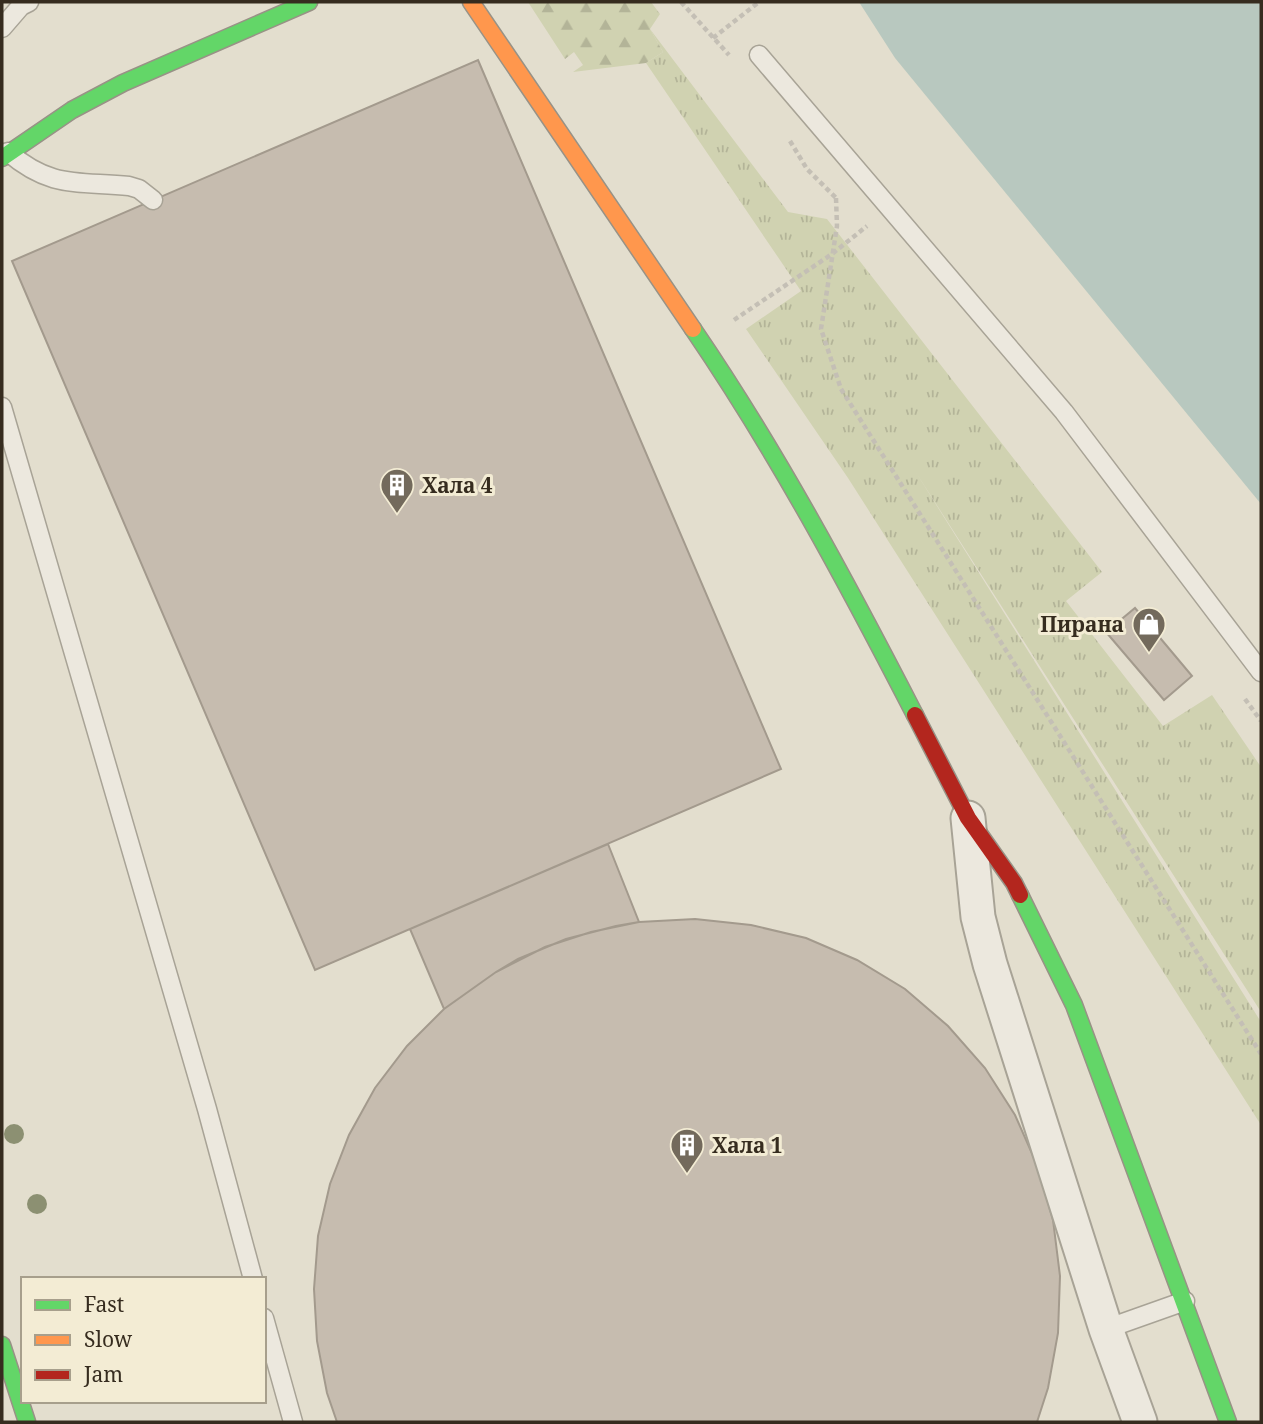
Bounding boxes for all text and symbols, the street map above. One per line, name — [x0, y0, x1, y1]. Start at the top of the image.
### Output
building icon: Хала 4 — [378, 466, 416, 515]
place label: Хала 4 — [422, 471, 493, 499]
shop icon: Пирана — [1130, 605, 1168, 654]
place label: Пирана — [1040, 610, 1124, 638]
building icon: Хала 1 — [668, 1126, 706, 1175]
place label: Хала 1 — [712, 1131, 783, 1159]
legend — [21, 1277, 266, 1403]
text: Fast — [84, 1290, 124, 1318]
text: Slow — [84, 1325, 133, 1353]
text: Jam — [83, 1360, 123, 1388]

